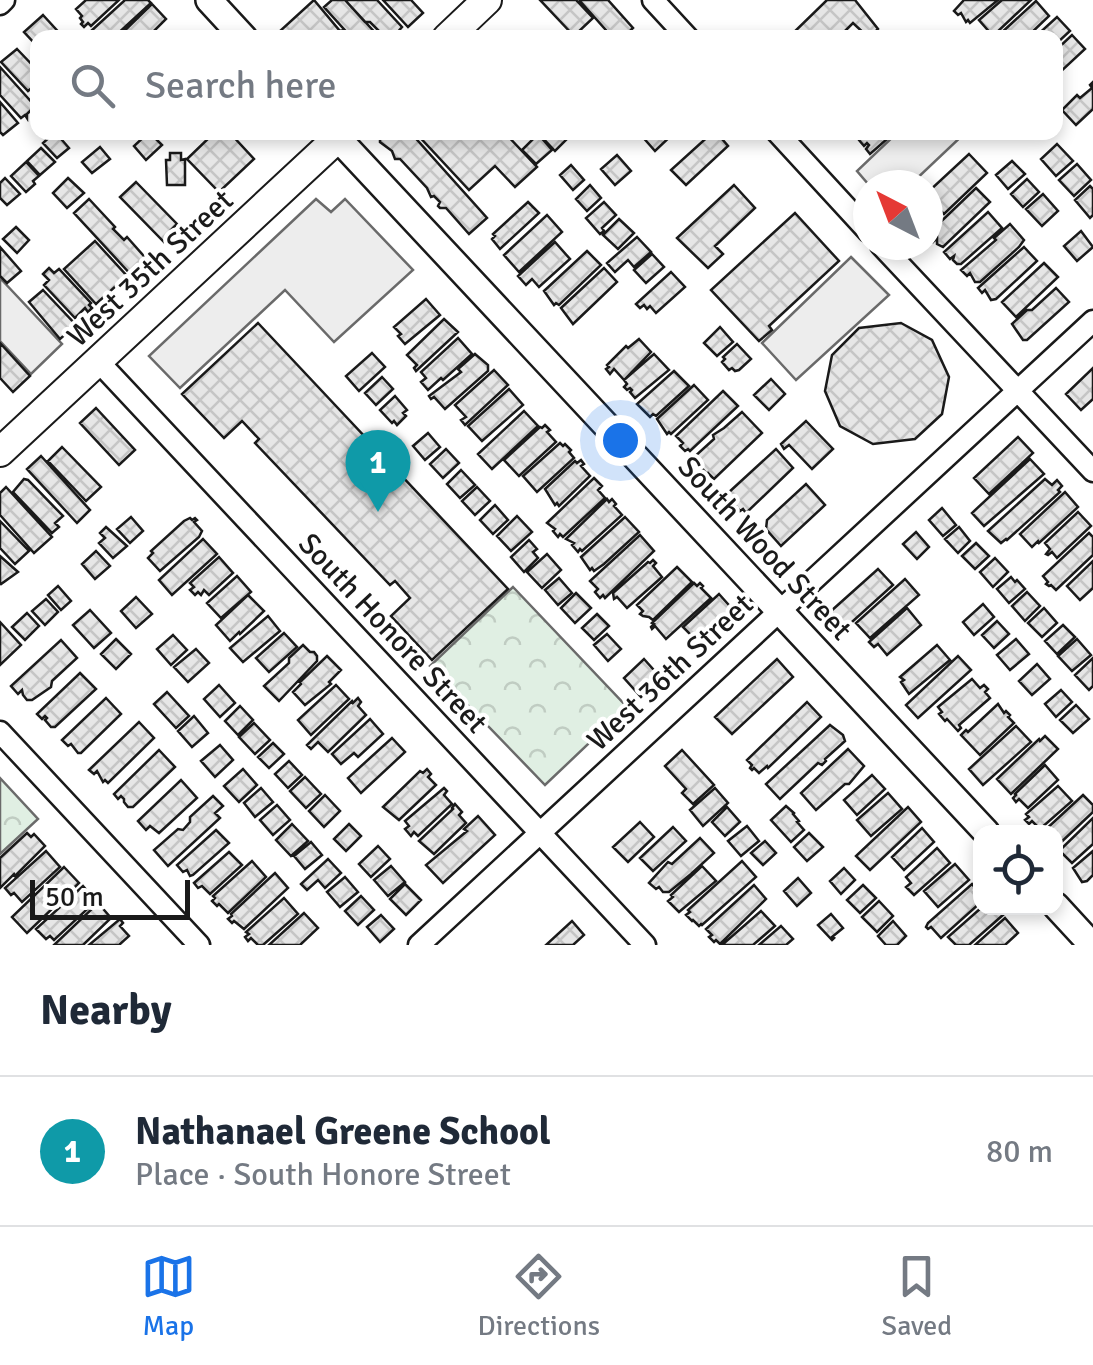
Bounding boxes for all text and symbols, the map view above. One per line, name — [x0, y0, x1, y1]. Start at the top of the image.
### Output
search box — [30, 30, 1063, 140]
icon: search — [65, 58, 120, 113]
text: Search here — [145, 62, 337, 109]
north arrow — [853, 170, 943, 260]
street label: West 35th Street — [60, 182, 241, 355]
your location — [595, 415, 646, 466]
pin: 1 — [346, 430, 410, 512]
street label: South Wood Street — [670, 449, 859, 648]
street label: South Honore Street — [290, 526, 495, 741]
street label: West 36th Street — [580, 586, 761, 759]
map controls — [973, 825, 1063, 915]
button: locate — [973, 825, 1063, 915]
scale bar — [30, 875, 190, 920]
text: 50 m — [45, 880, 104, 914]
text: Nearby — [40, 985, 172, 1036]
text: Nathanael Greene School — [135, 1108, 551, 1155]
text: 1 — [64, 1132, 81, 1171]
text: 80 m — [986, 1132, 1053, 1171]
text: Place · South Honore Street — [135, 1155, 511, 1194]
tab: Map — [141, 1249, 196, 1343]
tab: Directions — [478, 1249, 600, 1343]
tab: Saved — [882, 1249, 952, 1343]

